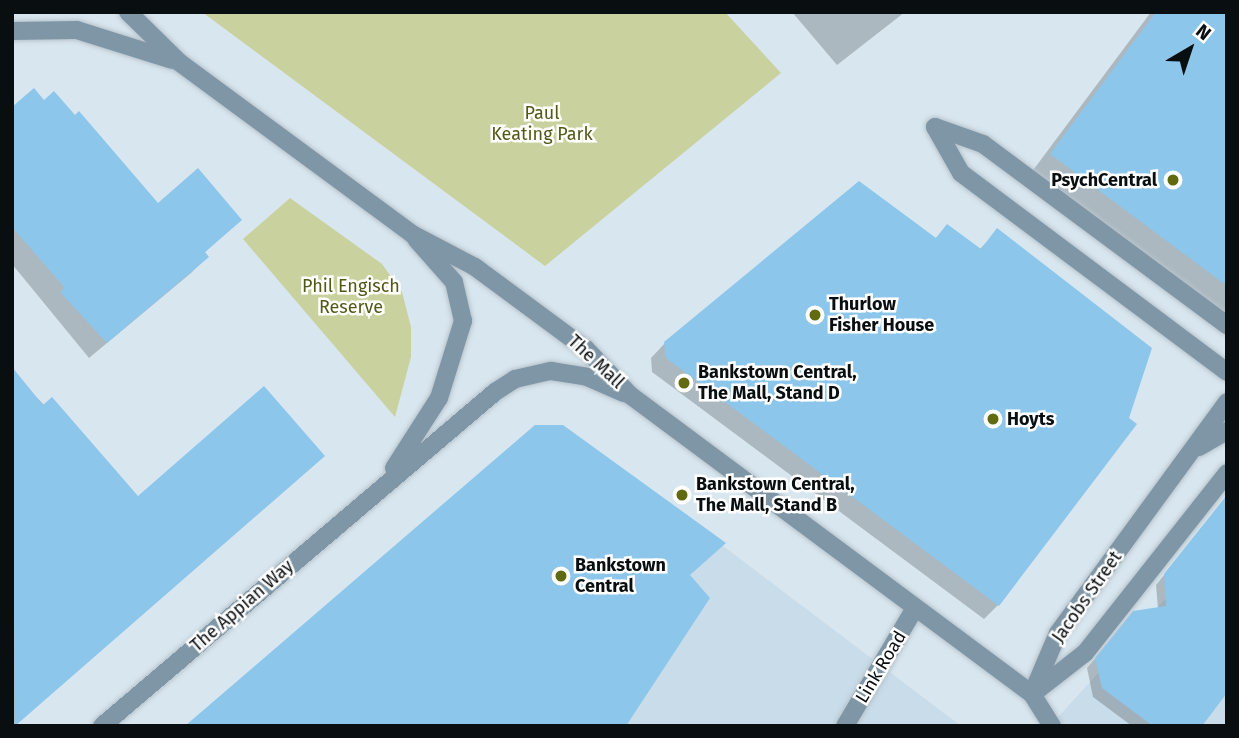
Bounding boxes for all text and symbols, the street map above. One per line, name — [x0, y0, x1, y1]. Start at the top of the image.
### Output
north arrow — [1155, 14, 1225, 84]
text: N — [1191, 19, 1216, 45]
park label: Paul Keating Park — [491, 103, 593, 146]
place label: PsychCentral — [1051, 169, 1157, 191]
marker: PsychCentral — [1163, 170, 1183, 190]
park label: Phil Engisch Reserve — [302, 276, 400, 318]
place label: Thurlow Fisher House — [829, 294, 934, 336]
marker: Thurlow Fisher House — [807, 307, 823, 323]
street label: The Mall — [564, 331, 628, 393]
place label: Bankstown Central, The Mall, Stand D — [698, 362, 857, 404]
marker: Bankstown Central, The Mall, Stand D — [676, 375, 692, 391]
place label: Hoyts — [1007, 408, 1054, 430]
marker: Hoyts — [985, 411, 1001, 427]
place label: Bankstown Central, The Mall, Stand B — [696, 474, 855, 516]
marker: Bankstown Central, The Mall, Stand B — [674, 487, 690, 503]
street label: Jacobs Street — [1048, 547, 1126, 647]
place label: Bankstown Central — [575, 555, 666, 598]
street label: The Appian Way — [186, 556, 298, 656]
marker: Bankstown Central — [553, 568, 569, 584]
street label: Link Road — [851, 627, 911, 707]

